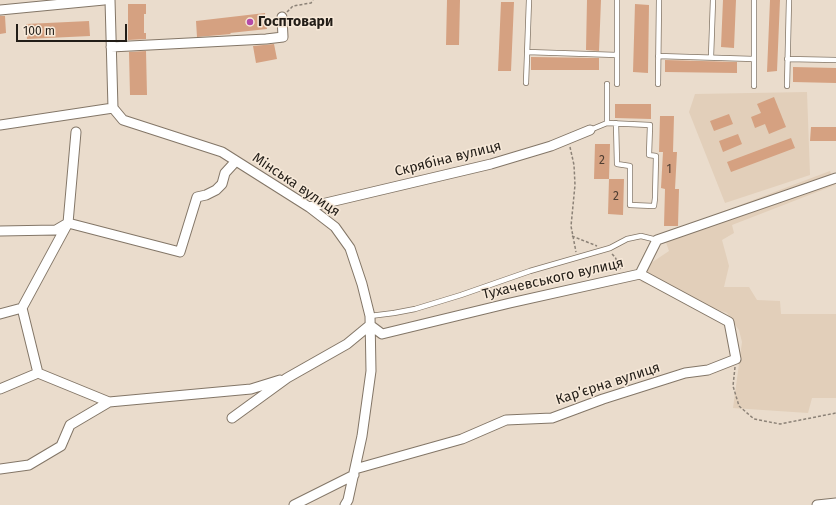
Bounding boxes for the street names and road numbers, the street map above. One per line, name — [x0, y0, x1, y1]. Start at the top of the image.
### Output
street label: Скрябіна вулиця — [393, 138, 503, 180]
street label: Мінська вулиця — [249, 149, 343, 221]
street label: Тухачевського вулиця — [481, 255, 625, 303]
street label: Кар’єрна вулиця — [554, 359, 662, 409]

